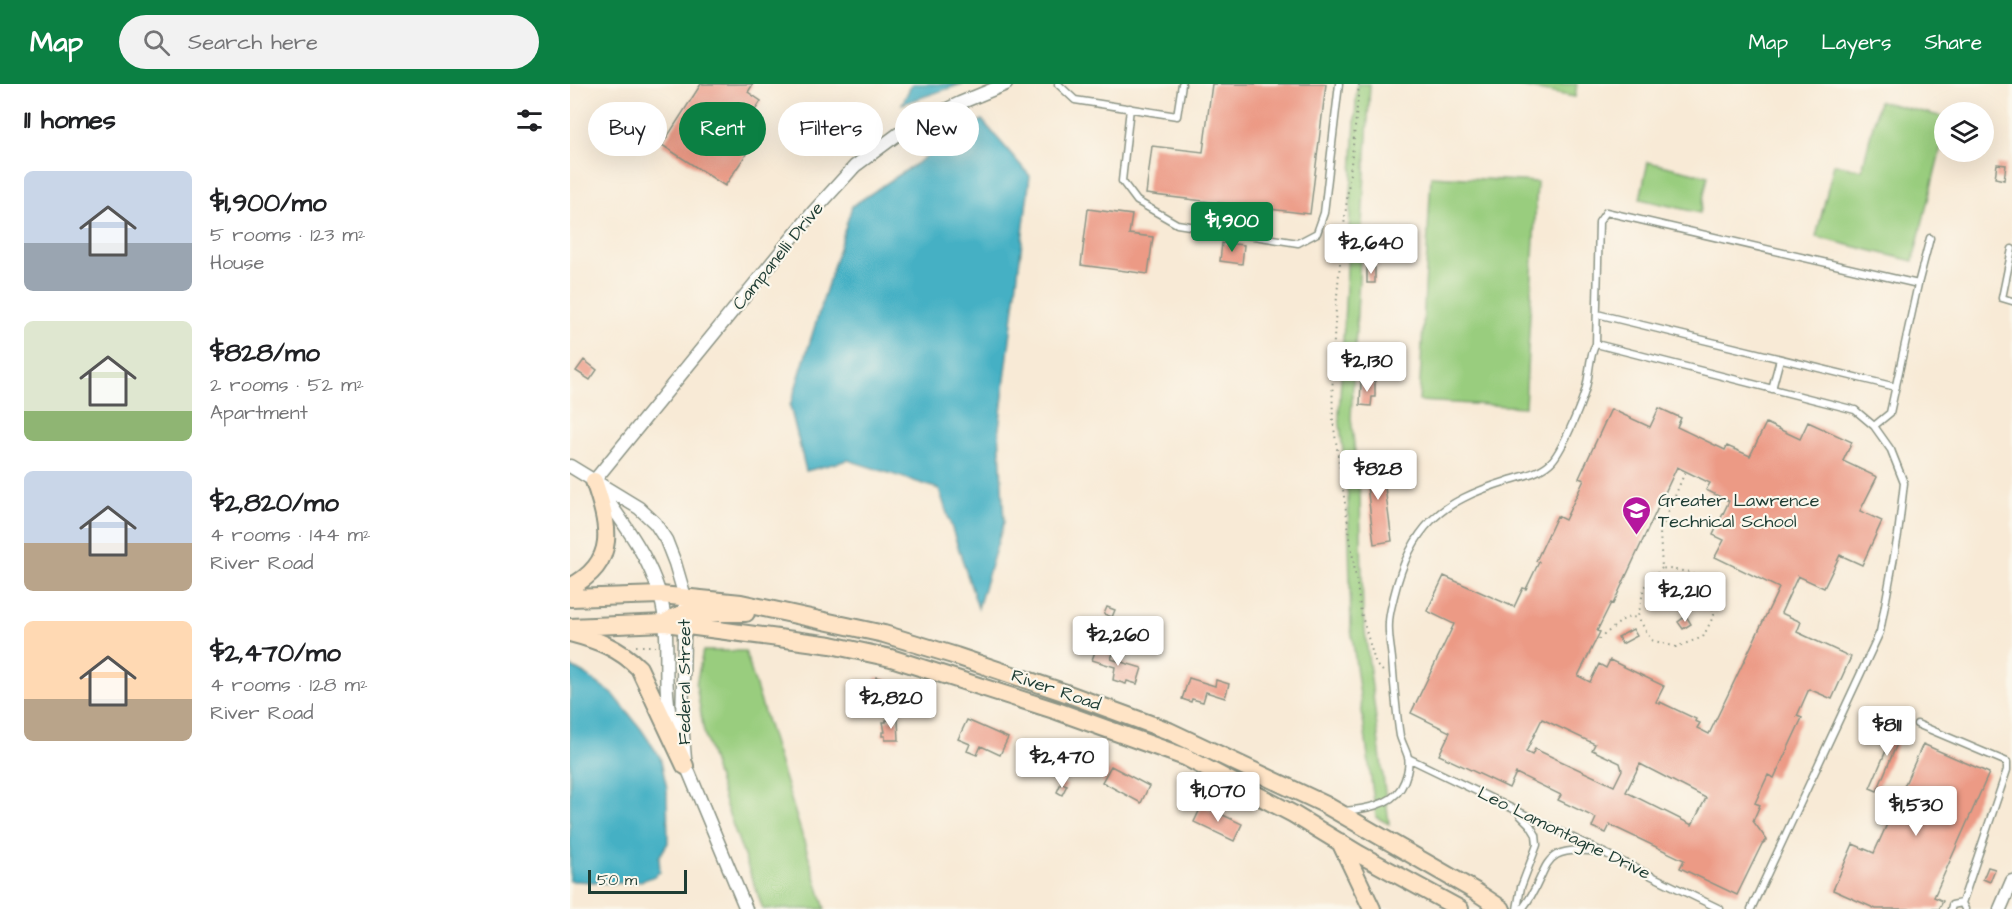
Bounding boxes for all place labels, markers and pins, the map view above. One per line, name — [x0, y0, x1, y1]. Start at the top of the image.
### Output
pin: $1,900 — [1183, 202, 1281, 253]
pin: $2,640 — [1322, 224, 1420, 275]
pin: $2,130 — [1318, 342, 1416, 393]
pin: $828 — [1342, 450, 1414, 501]
place label: Greater Lawrence Technical School — [1658, 488, 1820, 534]
school or university icon: Greater Lawrence Technical School — [1621, 494, 1653, 536]
pin: $2,210 — [1636, 572, 1734, 623]
pin: $2,260 — [1069, 616, 1167, 667]
pin: $2,820 — [842, 679, 940, 730]
pin: $811 — [1851, 706, 1923, 757]
pin: $2,470 — [1013, 738, 1111, 789]
pin: $1,070 — [1169, 772, 1267, 823]
pin: $1,530 — [1867, 786, 1965, 837]

